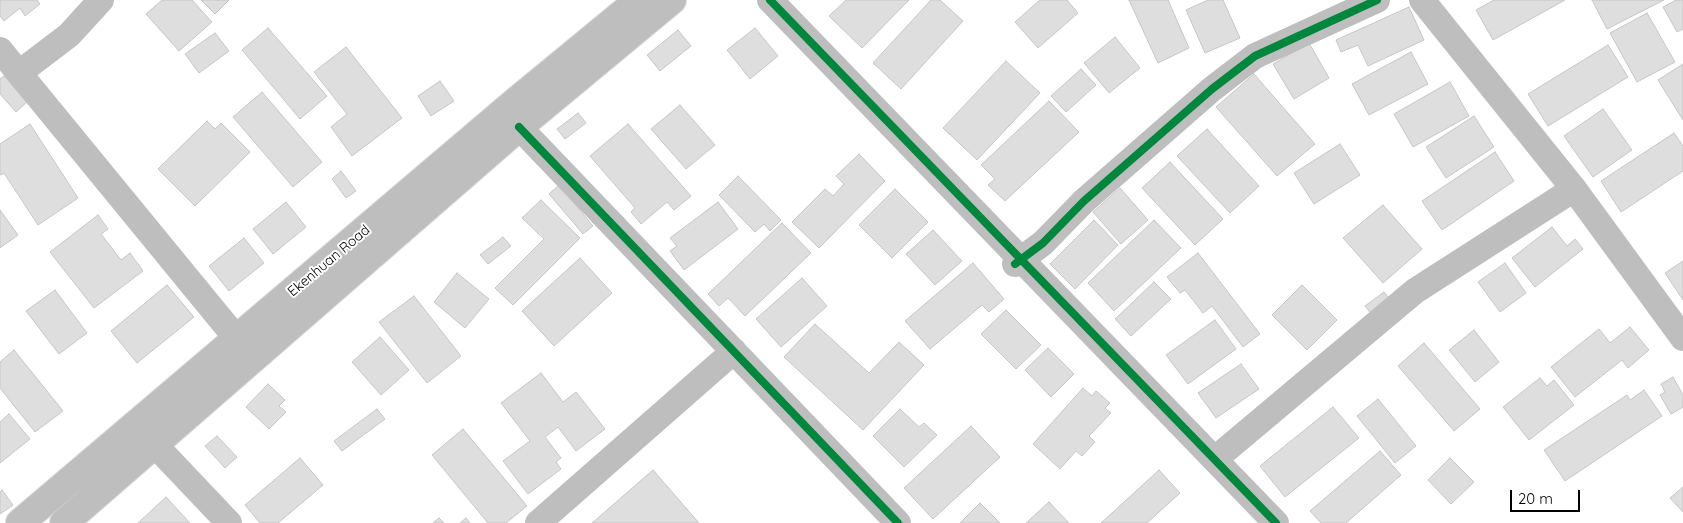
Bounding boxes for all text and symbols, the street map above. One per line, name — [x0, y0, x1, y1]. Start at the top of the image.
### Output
street label: Ekenhuan Road — [284, 222, 374, 300]
scale bar — [1513, 480, 1583, 512]
text: 20 m — [1518, 489, 1553, 508]

